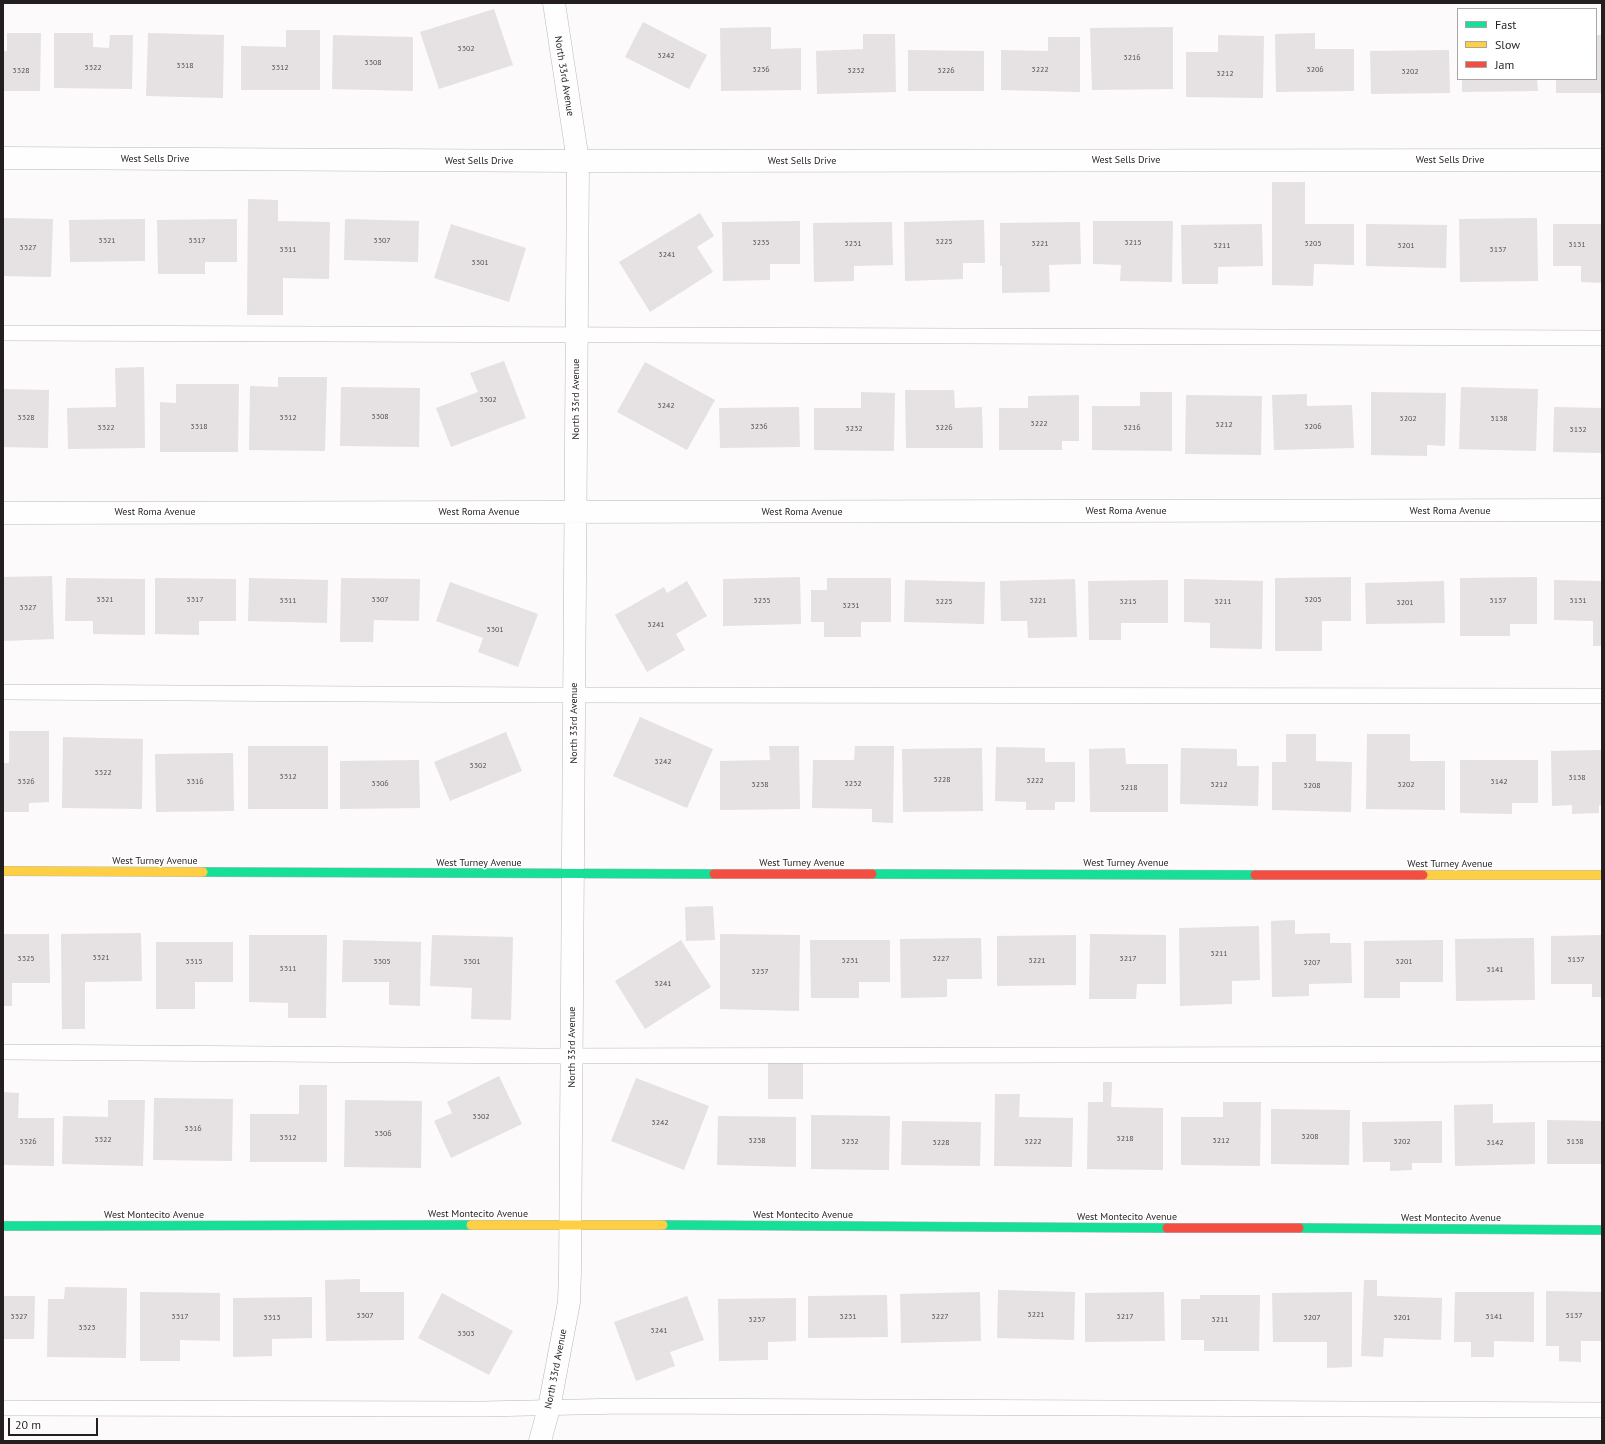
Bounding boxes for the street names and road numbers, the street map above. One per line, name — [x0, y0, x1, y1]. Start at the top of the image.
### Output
street label: North 33rd Avenue — [552, 35, 576, 117]
street label: West Sells Drive — [121, 153, 189, 165]
street label: West Sells Drive — [1092, 154, 1160, 166]
street label: West Sells Drive — [1416, 154, 1484, 166]
street label: West Sells Drive — [445, 155, 513, 167]
street label: West Sells Drive — [768, 155, 836, 167]
street label: North 33rd Avenue — [570, 359, 582, 439]
street label: West Roma Avenue — [1085, 505, 1167, 517]
street label: West Roma Avenue — [1409, 505, 1491, 517]
street label: West Roma Avenue — [114, 506, 196, 518]
street label: West Roma Avenue — [438, 506, 520, 518]
street label: West Roma Avenue — [761, 506, 843, 518]
street label: North 33rd Avenue — [568, 683, 580, 763]
street label: West Turney Avenue — [112, 855, 198, 867]
street label: West Turney Avenue — [436, 857, 522, 869]
street label: West Turney Avenue — [759, 857, 845, 869]
street label: West Turney Avenue — [1083, 857, 1169, 869]
street label: West Turney Avenue — [1407, 858, 1493, 870]
street label: North 33rd Avenue — [566, 1007, 578, 1087]
street label: West Montecito Avenue — [428, 1208, 528, 1220]
street label: West Montecito Avenue — [104, 1209, 204, 1221]
street label: West Montecito Avenue — [753, 1209, 853, 1221]
street label: West Montecito Avenue — [1077, 1211, 1177, 1223]
street label: West Montecito Avenue — [1401, 1212, 1501, 1224]
street label: North 33rd Avenue — [542, 1328, 570, 1410]

